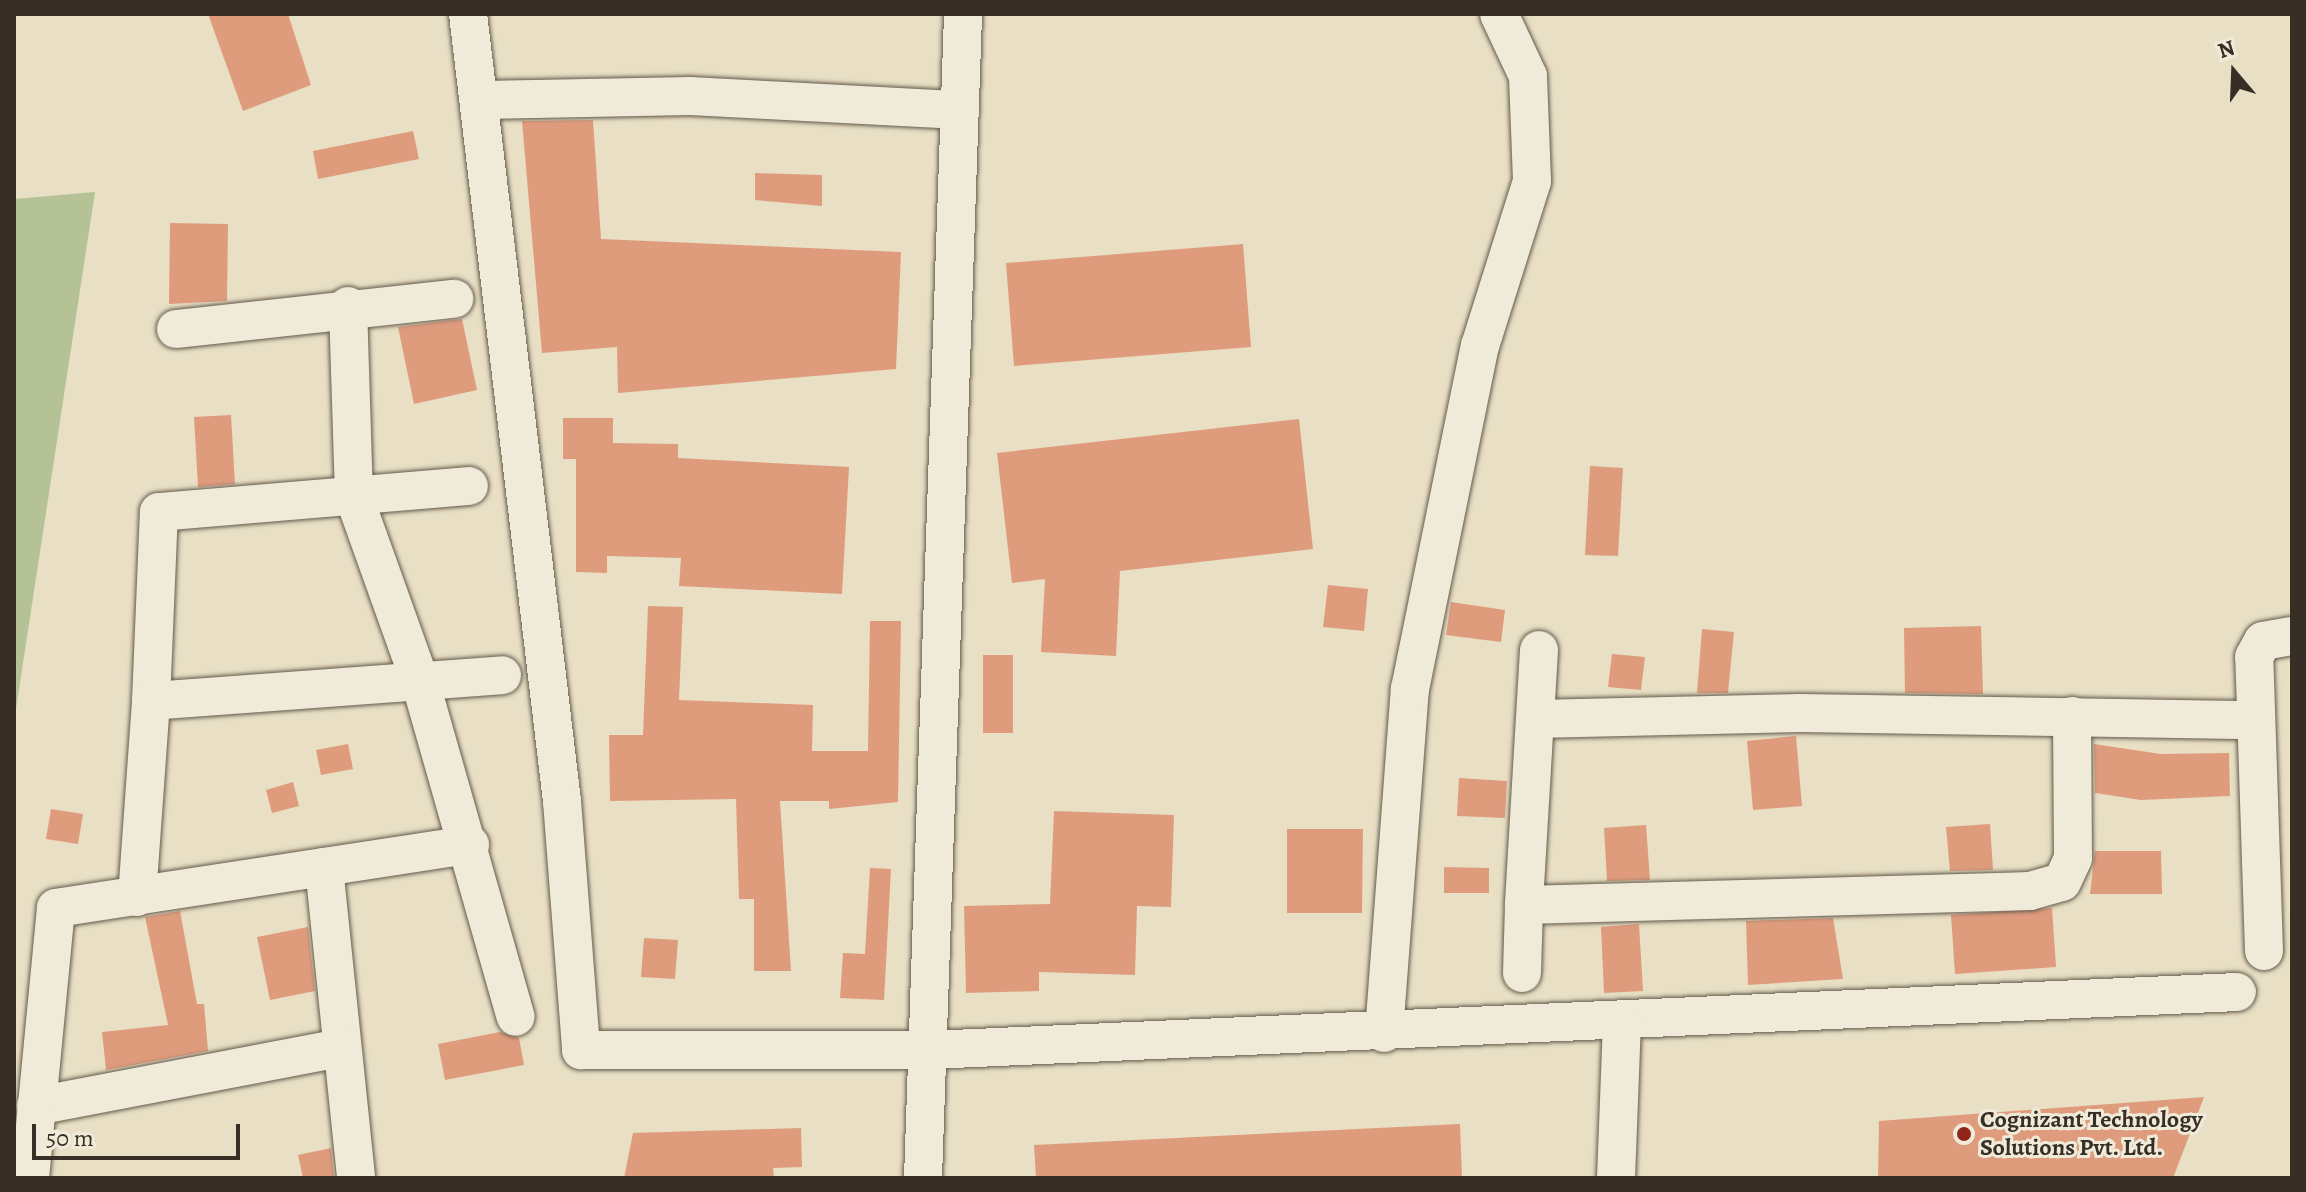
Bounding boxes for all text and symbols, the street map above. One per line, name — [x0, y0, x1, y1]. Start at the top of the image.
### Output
north arrow — [2194, 32, 2274, 112]
text: N — [2214, 33, 2239, 66]
place label: Cognizant Technology Solutions Pvt. Ltd. — [1980, 1106, 2203, 1162]
scale bar — [36, 1108, 244, 1158]
text: 50 m — [46, 1122, 94, 1154]
marker: Cognizant Technology Solutions Pvt. Ltd. — [1955, 1125, 1973, 1143]

